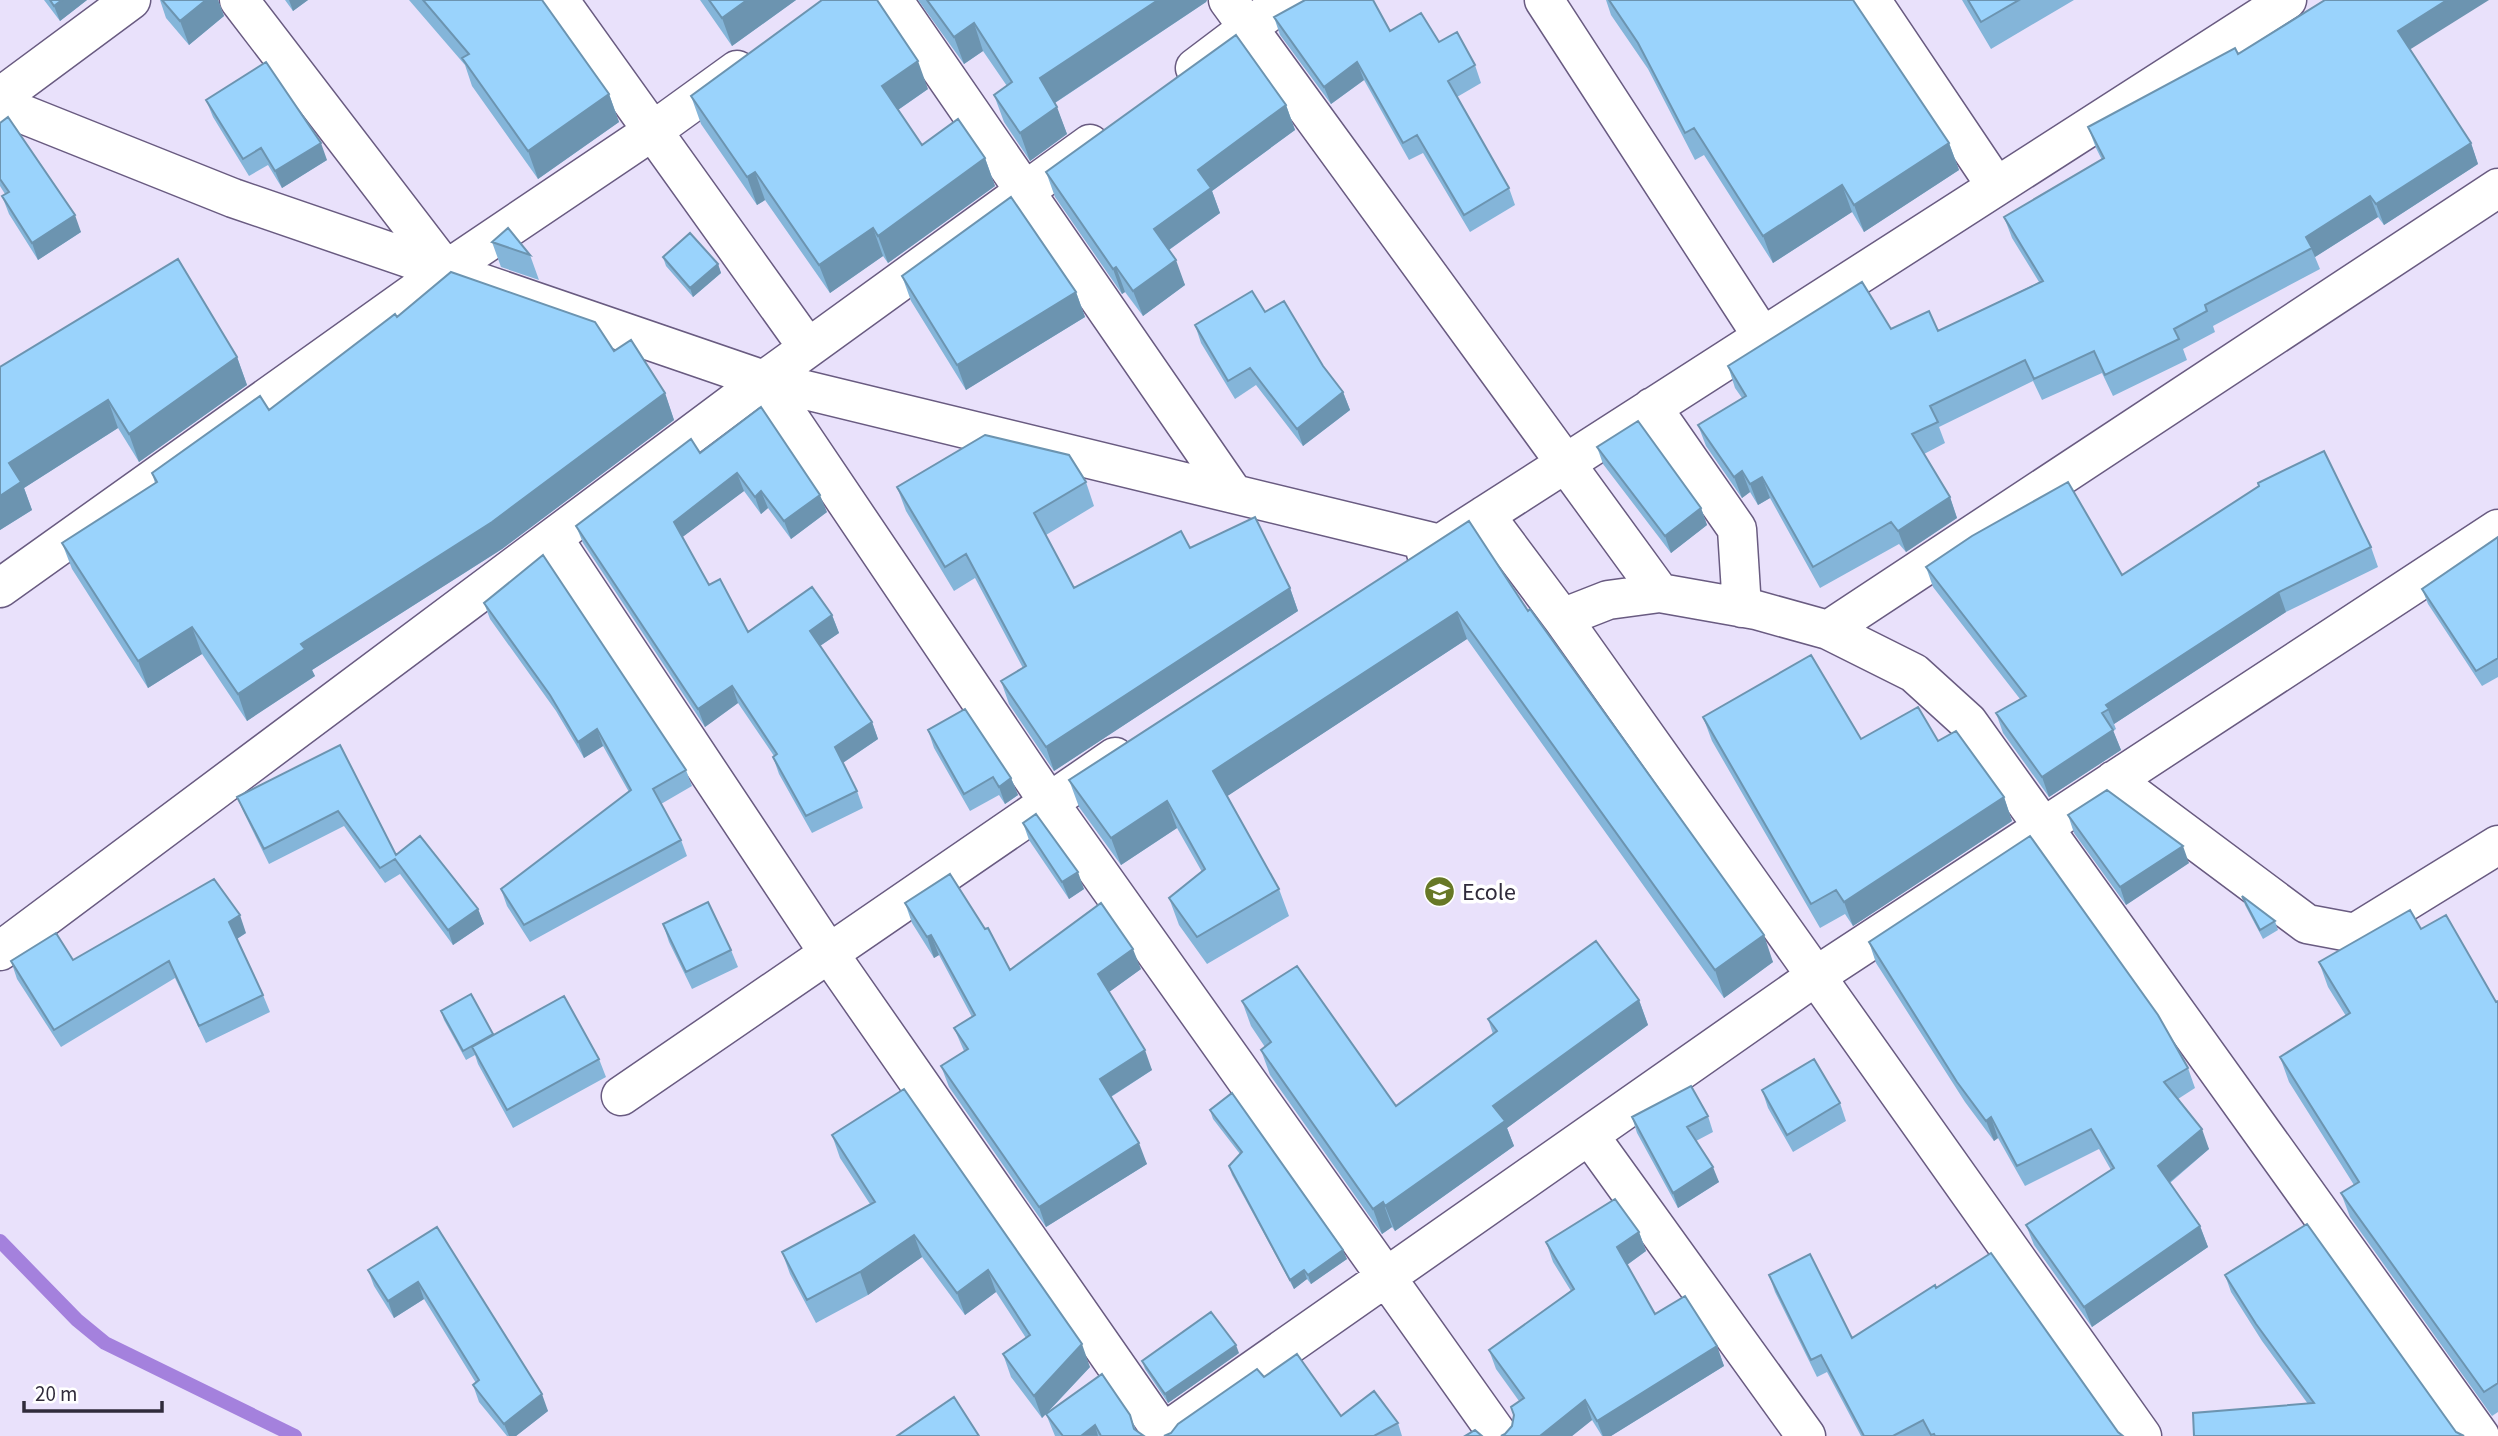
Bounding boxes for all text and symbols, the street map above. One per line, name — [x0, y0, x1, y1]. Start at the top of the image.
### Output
school or university icon: Ecole — [1422, 875, 1456, 909]
place label: Ecole — [1462, 875, 1516, 910]
scale bar — [24, 1370, 163, 1414]
text: 20 m — [35, 1379, 77, 1409]

